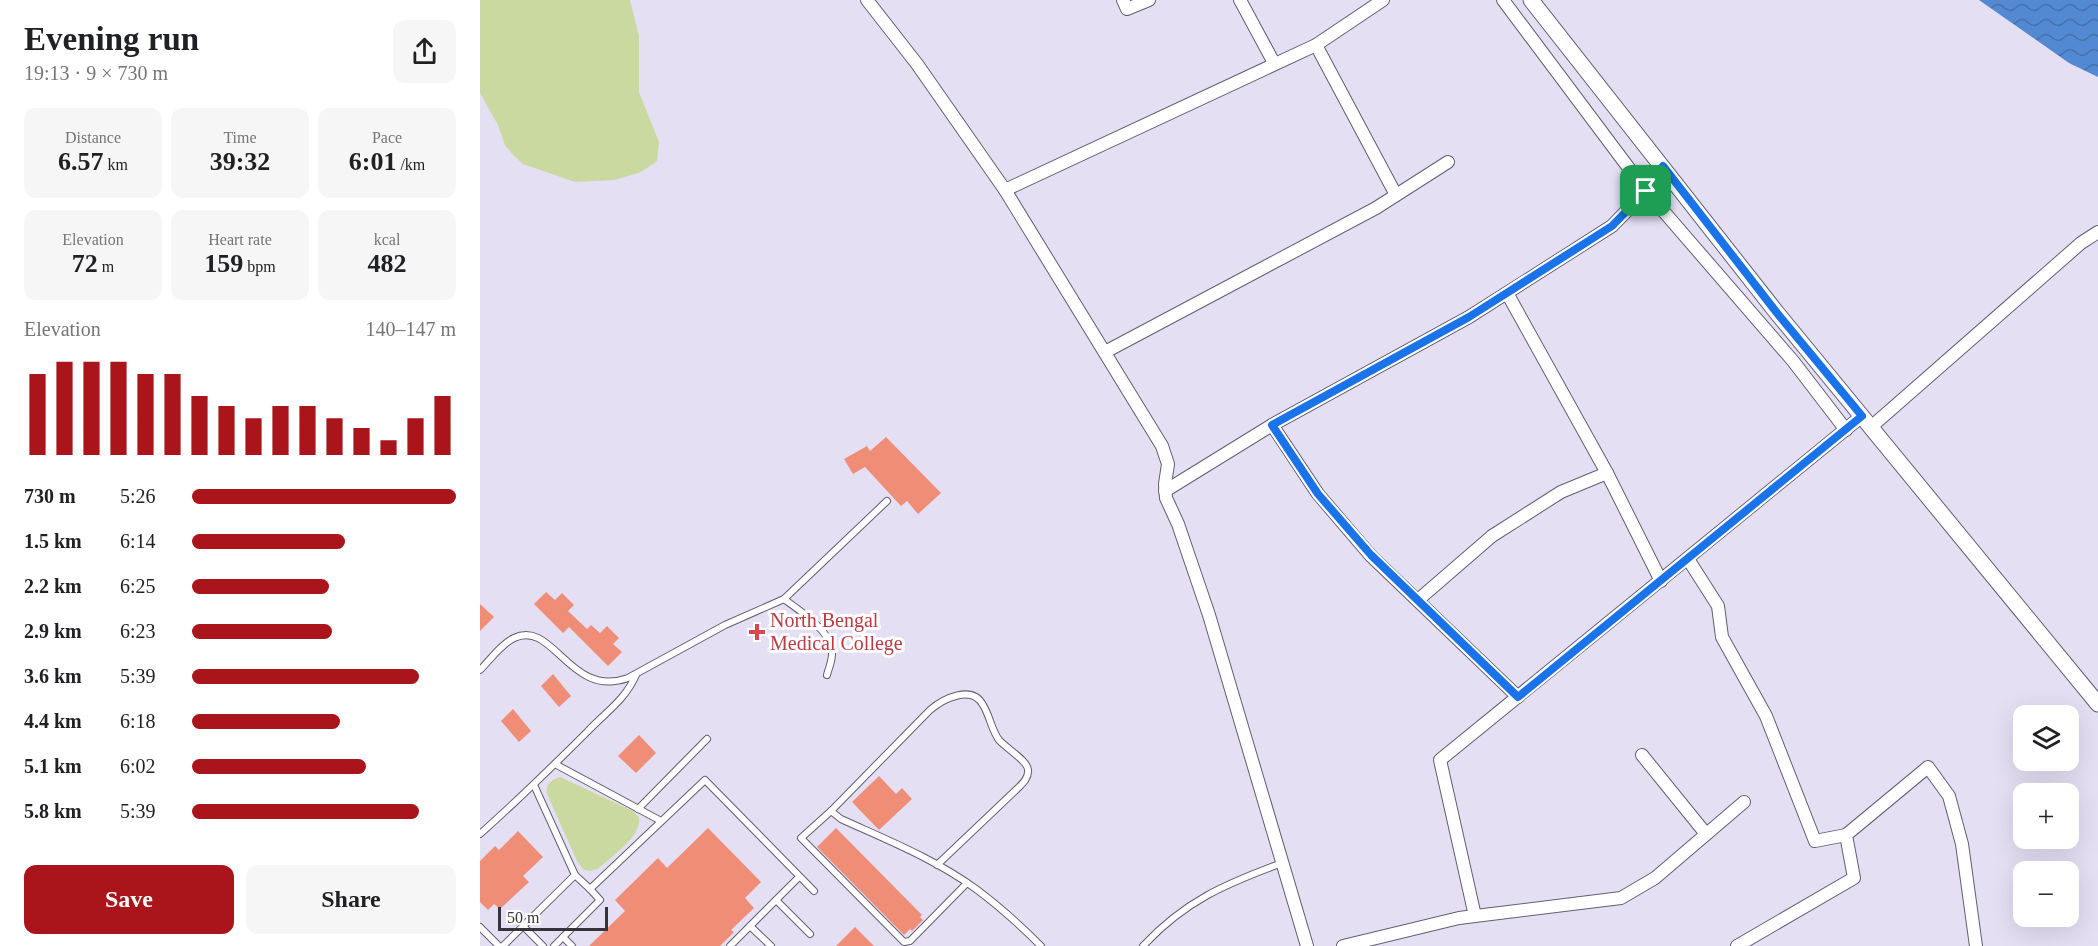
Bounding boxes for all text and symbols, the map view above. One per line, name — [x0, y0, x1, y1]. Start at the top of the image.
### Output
button: share — [393, 20, 456, 83]
text: Evening run — [24, 21, 199, 57]
text: 19:13 · 9 × 730 m — [24, 62, 168, 84]
text: Distance — [65, 129, 121, 146]
text: Time — [223, 129, 257, 146]
text: Pace — [372, 129, 402, 146]
text: 6.57 — [58, 147, 104, 176]
text: 39:32 — [210, 147, 270, 176]
text: 6:01 — [349, 147, 396, 176]
text: km — [104, 156, 128, 173]
text: /km — [396, 156, 425, 173]
pin — [1620, 165, 1671, 216]
icon: arrive — [1629, 174, 1662, 207]
text: Elevation — [62, 231, 124, 248]
text: Heart rate — [208, 231, 272, 248]
text: kcal — [374, 231, 400, 248]
text: 72 — [72, 249, 98, 278]
text: 159 — [204, 249, 243, 278]
text: 482 — [368, 249, 407, 278]
text: m — [98, 258, 114, 275]
text: bpm — [243, 258, 276, 275]
text: Elevation — [24, 318, 101, 340]
text: 140–147 m — [365, 318, 456, 340]
text: 730 m — [24, 485, 76, 507]
text: 5:26 — [120, 485, 156, 507]
text: 1.5 km — [24, 530, 82, 552]
text: 6:14 — [120, 530, 156, 552]
text: 2.2 km — [24, 575, 82, 597]
text: 6:25 — [120, 575, 156, 597]
place label: North Bengal Medical College — [770, 609, 903, 655]
text: 2.9 km — [24, 620, 82, 642]
text: 6:23 — [120, 620, 156, 642]
marker: North Bengal Medical College — [748, 623, 766, 641]
text: 3.6 km — [24, 665, 82, 687]
text: 5:39 — [120, 665, 156, 687]
map controls — [2013, 705, 2079, 927]
button: layers — [2013, 705, 2079, 771]
text: 4.4 km — [24, 710, 82, 732]
text: 6:18 — [120, 710, 156, 732]
text: 5.1 km — [24, 755, 82, 777]
text: 6:02 — [120, 755, 156, 777]
button: + — [2013, 783, 2079, 849]
text: 5.8 km — [24, 800, 82, 822]
text: 5:39 — [120, 800, 156, 822]
button: − — [2013, 861, 2079, 927]
button: Save — [24, 865, 234, 934]
button: Share — [246, 865, 456, 934]
scale bar — [498, 904, 608, 932]
text: 50 m — [507, 909, 539, 926]

